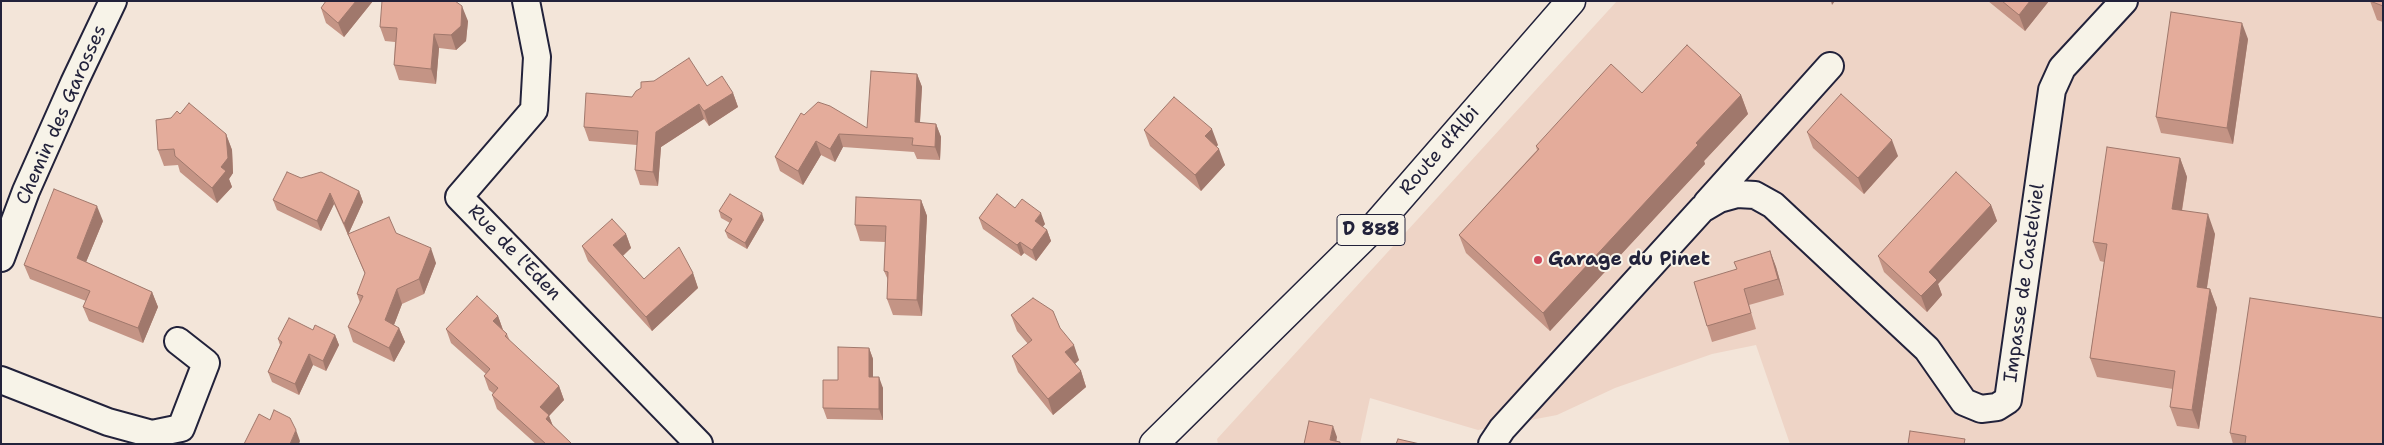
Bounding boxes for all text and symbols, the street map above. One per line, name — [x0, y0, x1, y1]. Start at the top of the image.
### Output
street label: Chemin des Garosses — [12, 22, 112, 208]
street label: Route d'Albi — [1395, 102, 1485, 200]
street label: Impasse de Castelviel — [2000, 182, 2050, 384]
street label: Rue de l'Eden — [463, 200, 565, 306]
road number: D 888 — [1337, 214, 1405, 246]
place label: Garage du Pinet — [1548, 249, 1710, 271]
marker: Garage du Pinet — [1532, 254, 1544, 266]

